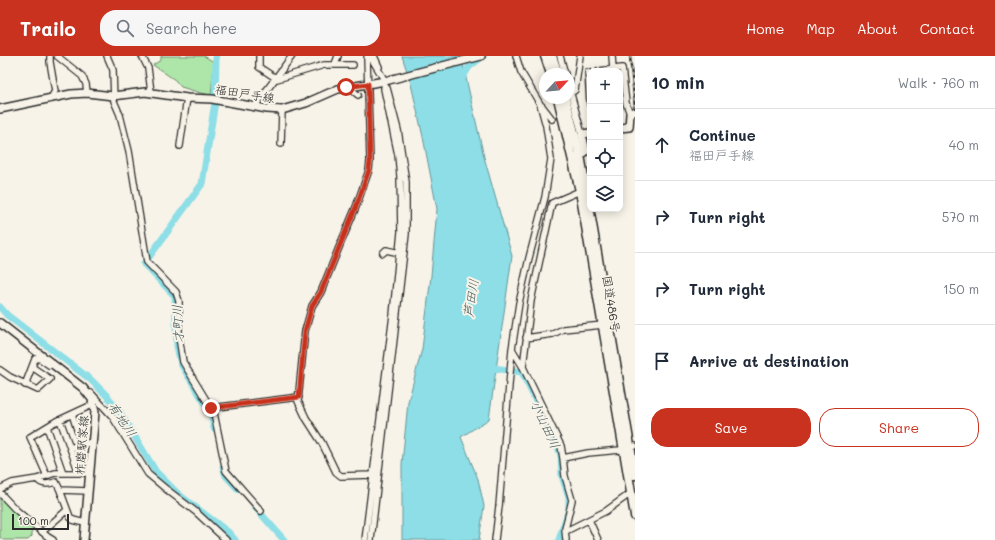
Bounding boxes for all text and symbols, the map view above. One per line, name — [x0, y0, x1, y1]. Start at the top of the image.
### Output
search box — [100, 10, 380, 46]
text: Trailo — [20, 16, 76, 41]
icon: search — [114, 17, 136, 39]
text: Search here — [146, 18, 237, 38]
text: Home — [746, 19, 784, 38]
text: Map — [806, 19, 835, 38]
text: About — [857, 19, 898, 38]
text: Contact — [920, 19, 975, 38]
north arrow — [539, 68, 575, 104]
map controls — [587, 68, 623, 212]
button: + — [587, 68, 623, 104]
text: 10 min — [651, 71, 705, 93]
text: Walk · 760 m — [898, 74, 979, 91]
route start — [337, 78, 355, 96]
street label: 福田戸手線 — [214, 80, 276, 106]
button: − — [587, 104, 623, 140]
text: Continue — [689, 125, 756, 145]
icon: ahead — [651, 134, 673, 156]
text: 40 m — [949, 136, 979, 153]
button: locate — [587, 140, 623, 176]
text: 福田戸手線 — [689, 146, 754, 163]
button: layers — [587, 176, 623, 212]
icon: right — [651, 206, 673, 228]
text: Turn right — [689, 207, 766, 227]
text: 570 m — [942, 208, 979, 225]
street label: 国道486号 — [600, 274, 624, 334]
water label: 芦田川 — [459, 277, 481, 319]
icon: right — [651, 278, 673, 300]
text: Turn right — [689, 279, 766, 299]
text: 150 m — [943, 280, 979, 297]
water label: 才町川 — [167, 304, 187, 344]
icon: arrive — [651, 350, 673, 372]
text: Arrive at destination — [689, 351, 849, 371]
water label: 小山田川 — [527, 397, 565, 451]
water label: 有地川 — [105, 398, 141, 440]
route end — [202, 399, 220, 417]
button: Save — [651, 408, 811, 447]
button: Share — [819, 408, 979, 447]
street label: 柞磨駅家線 — [71, 415, 91, 475]
scale bar — [12, 512, 69, 531]
text: 100 m — [18, 513, 49, 528]

